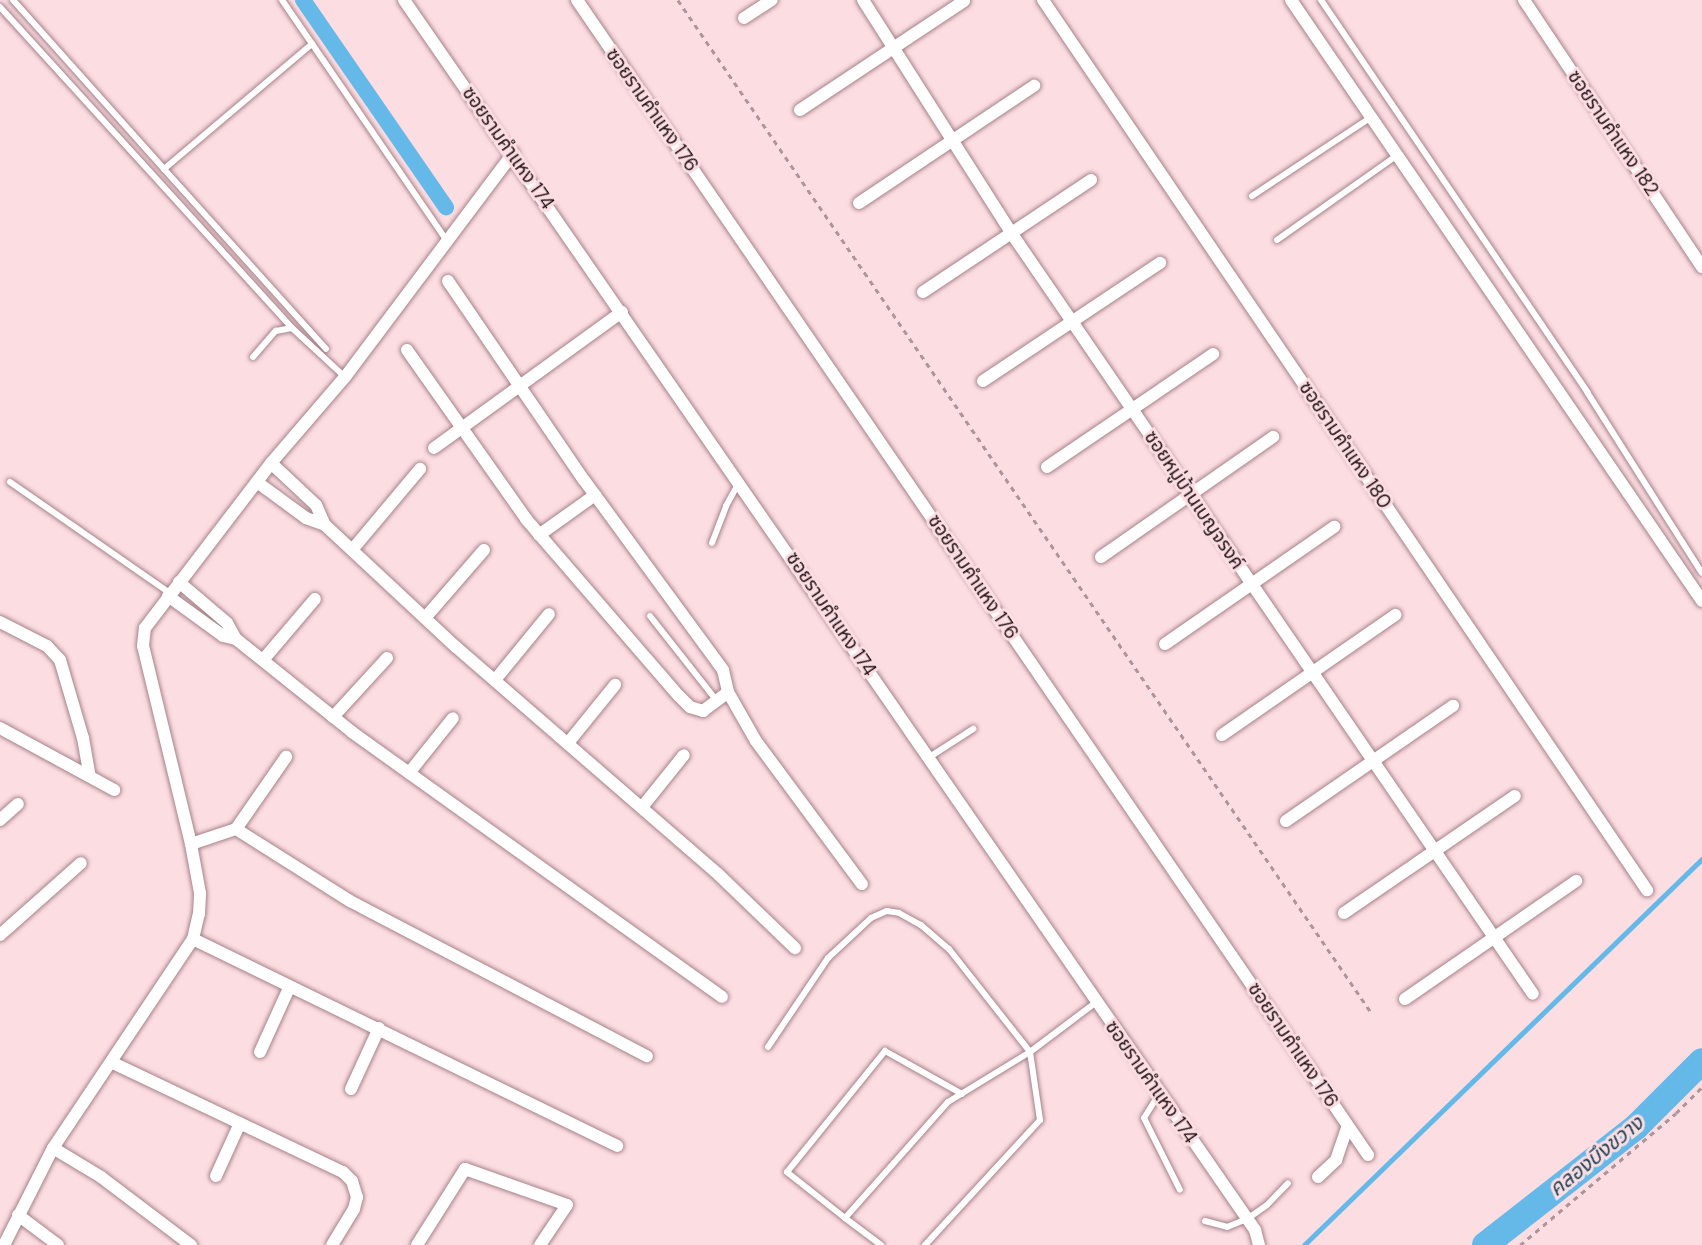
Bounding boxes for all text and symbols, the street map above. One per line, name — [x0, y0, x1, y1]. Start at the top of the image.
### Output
street label: ซอยรามคำแหง 176 — [601, 44, 703, 176]
street label: ซอยรามคำแหง 182 — [1563, 66, 1663, 200]
street label: ซอยรามคำแหง 174 — [457, 82, 559, 214]
street label: ซอยรามคำแหง 180 — [1294, 377, 1396, 513]
street label: ซอยหมู่บ้านเบญจรงค์ — [1139, 427, 1249, 573]
street label: ซอยรามคำแหง 176 — [923, 510, 1023, 644]
street label: ซอยรามคำแหง 174 — [781, 548, 881, 680]
street label: ซอยรามคำแหง 176 — [1243, 978, 1343, 1112]
street label: ซอยรามคำแหง 174 — [1100, 1016, 1202, 1148]
water label: คลองบึงขวาง — [1544, 1110, 1648, 1202]

